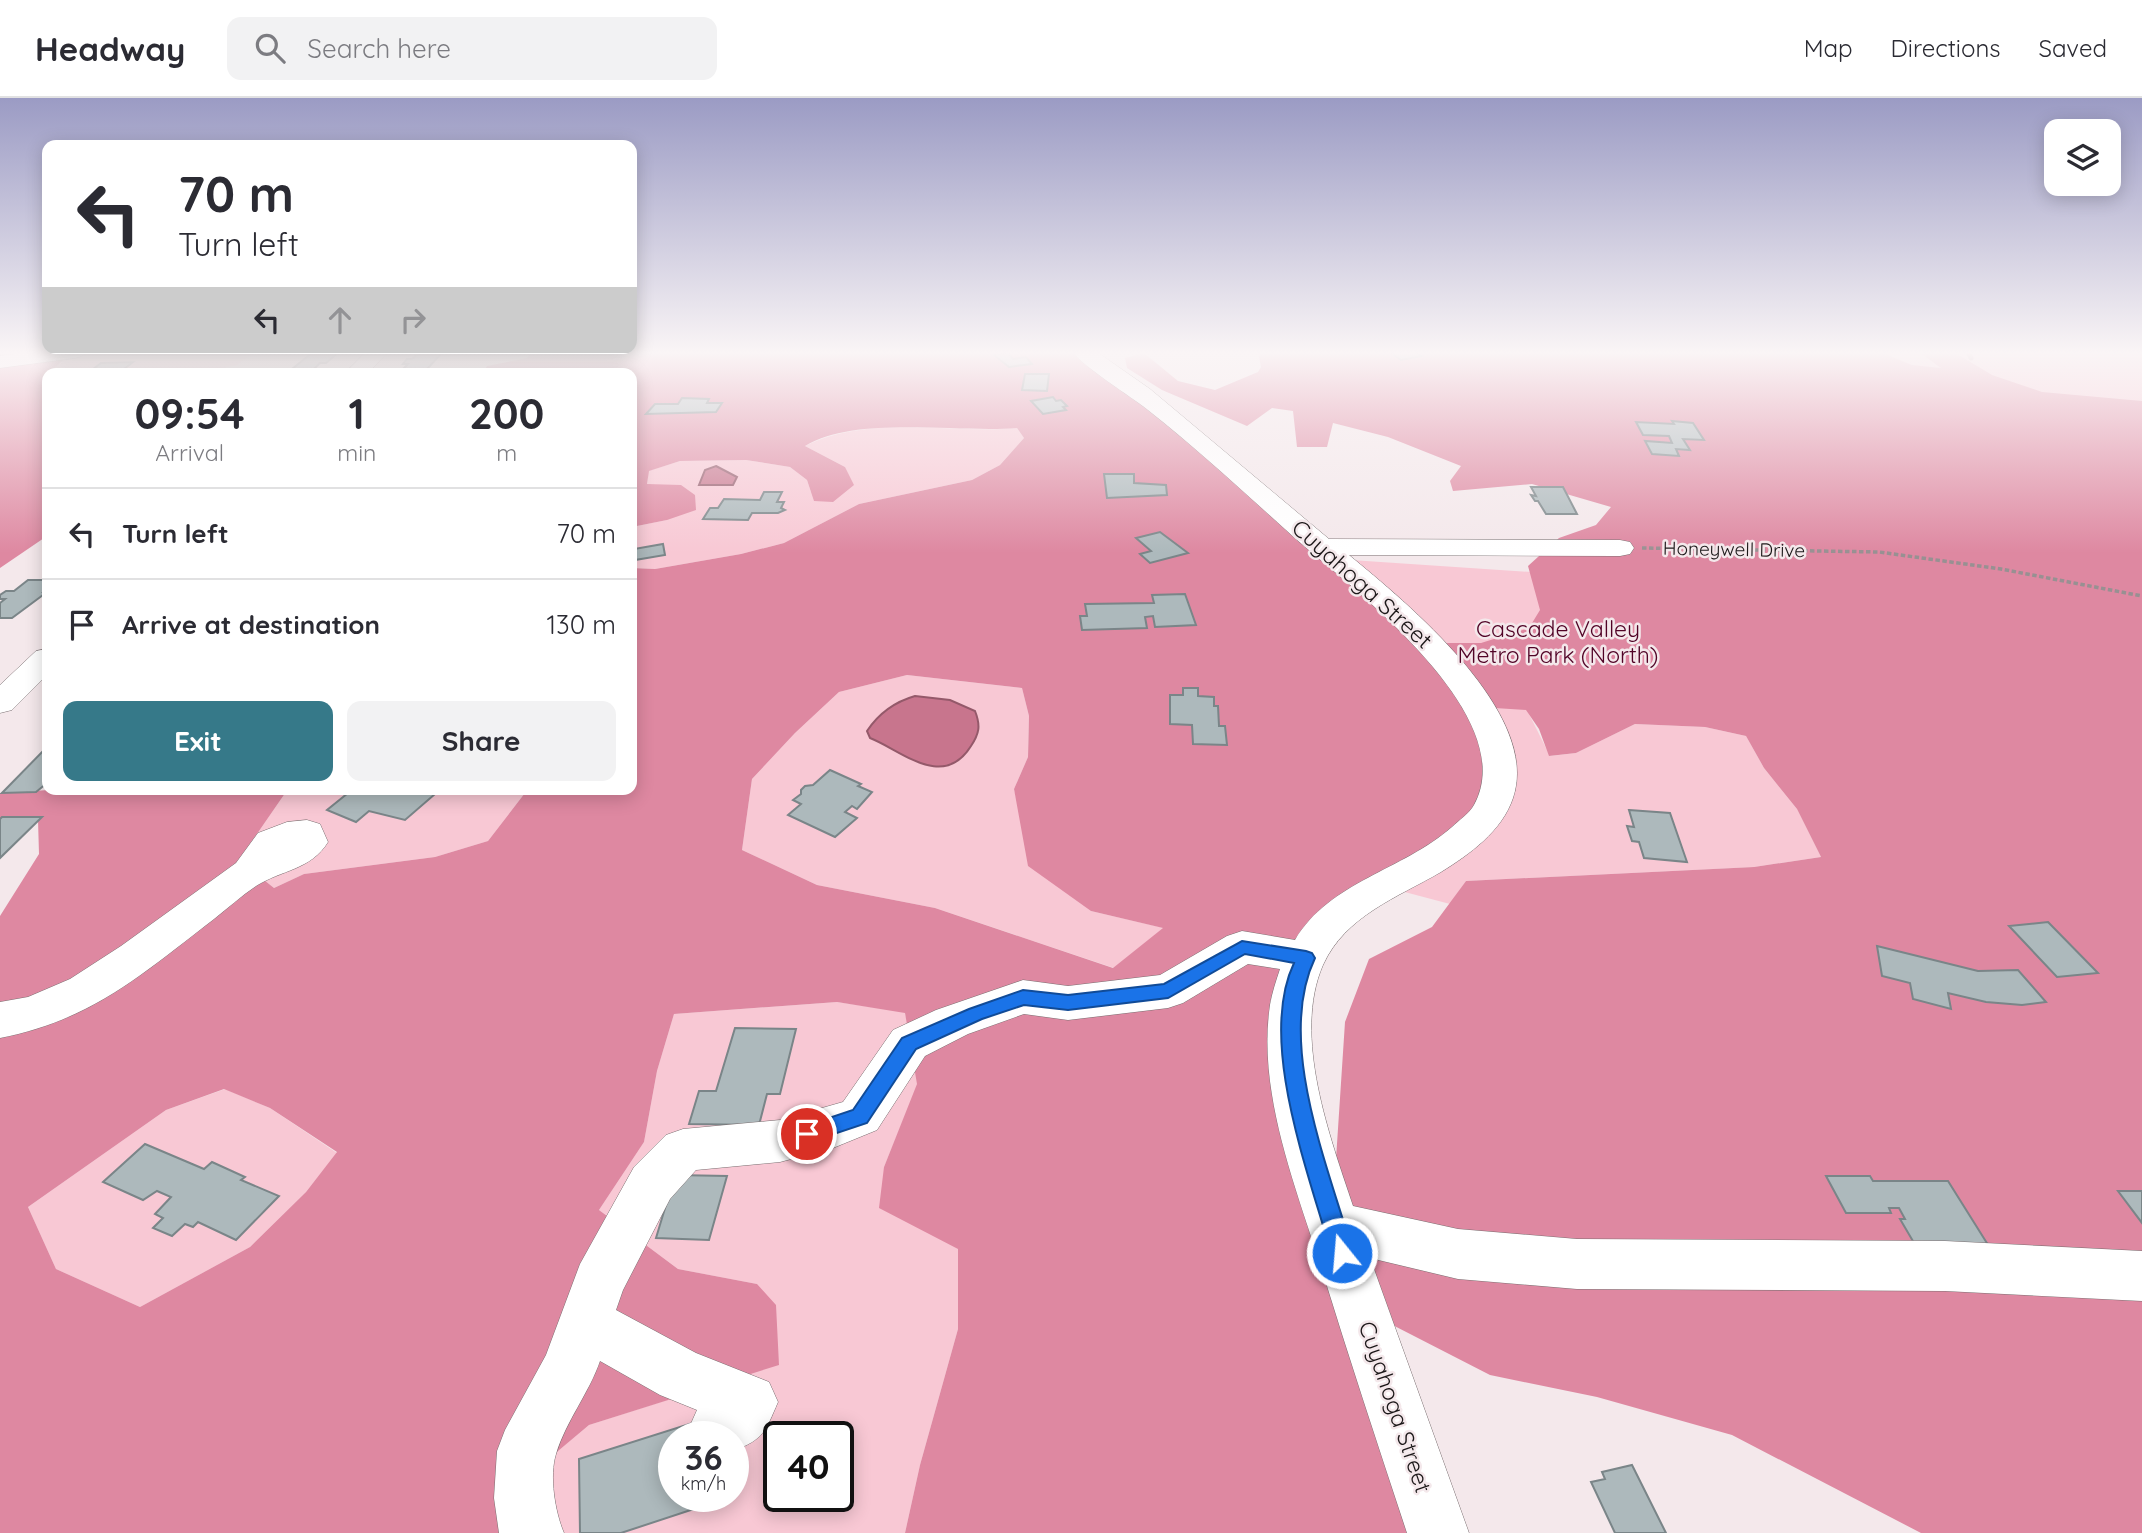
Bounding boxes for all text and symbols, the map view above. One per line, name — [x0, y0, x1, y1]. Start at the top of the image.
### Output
search box — [227, 17, 717, 80]
text: Headway — [35, 28, 185, 69]
icon: search — [251, 29, 289, 67]
text: Search here — [307, 32, 451, 65]
text: Map — [1804, 33, 1853, 63]
text: Directions — [1891, 33, 2001, 63]
text: Saved — [2039, 33, 2107, 63]
map controls — [2044, 119, 2121, 196]
button: layers — [2044, 119, 2121, 196]
text: 70 m — [178, 163, 294, 224]
icon: left — [63, 168, 154, 259]
text: Turn left — [178, 224, 299, 264]
icon: left — [248, 301, 286, 339]
icon: ahead — [321, 301, 359, 339]
icon: right — [394, 301, 432, 339]
text: 09:54 — [135, 387, 245, 440]
text: 1 — [349, 387, 365, 440]
text: 200 — [469, 387, 544, 440]
text: Arrival — [155, 438, 224, 467]
text: min — [337, 438, 376, 467]
text: m — [496, 438, 517, 467]
street label: Cuyahoga Street — [1286, 513, 1439, 655]
icon: left — [63, 515, 101, 553]
text: Turn left — [122, 517, 229, 550]
text: 70 m — [556, 517, 616, 550]
street label: Honeywell Drive — [1663, 536, 1805, 562]
icon: arrive — [63, 606, 101, 644]
text: Arrive at destination — [122, 608, 380, 641]
text: 130 m — [546, 608, 616, 641]
park label: Cascade Valley Metro Park (North) — [1458, 614, 1658, 669]
button: Exit — [63, 701, 333, 781]
button: Share — [347, 701, 616, 781]
pin — [777, 1104, 837, 1164]
icon: arrive — [788, 1115, 826, 1153]
position arrow — [1305, 1216, 1379, 1290]
street label: Cuyahoga Street — [1353, 1317, 1438, 1497]
speed limit sign: 40 — [763, 1421, 854, 1512]
text: 36 — [684, 1435, 723, 1479]
text: km/h — [681, 1472, 726, 1495]

